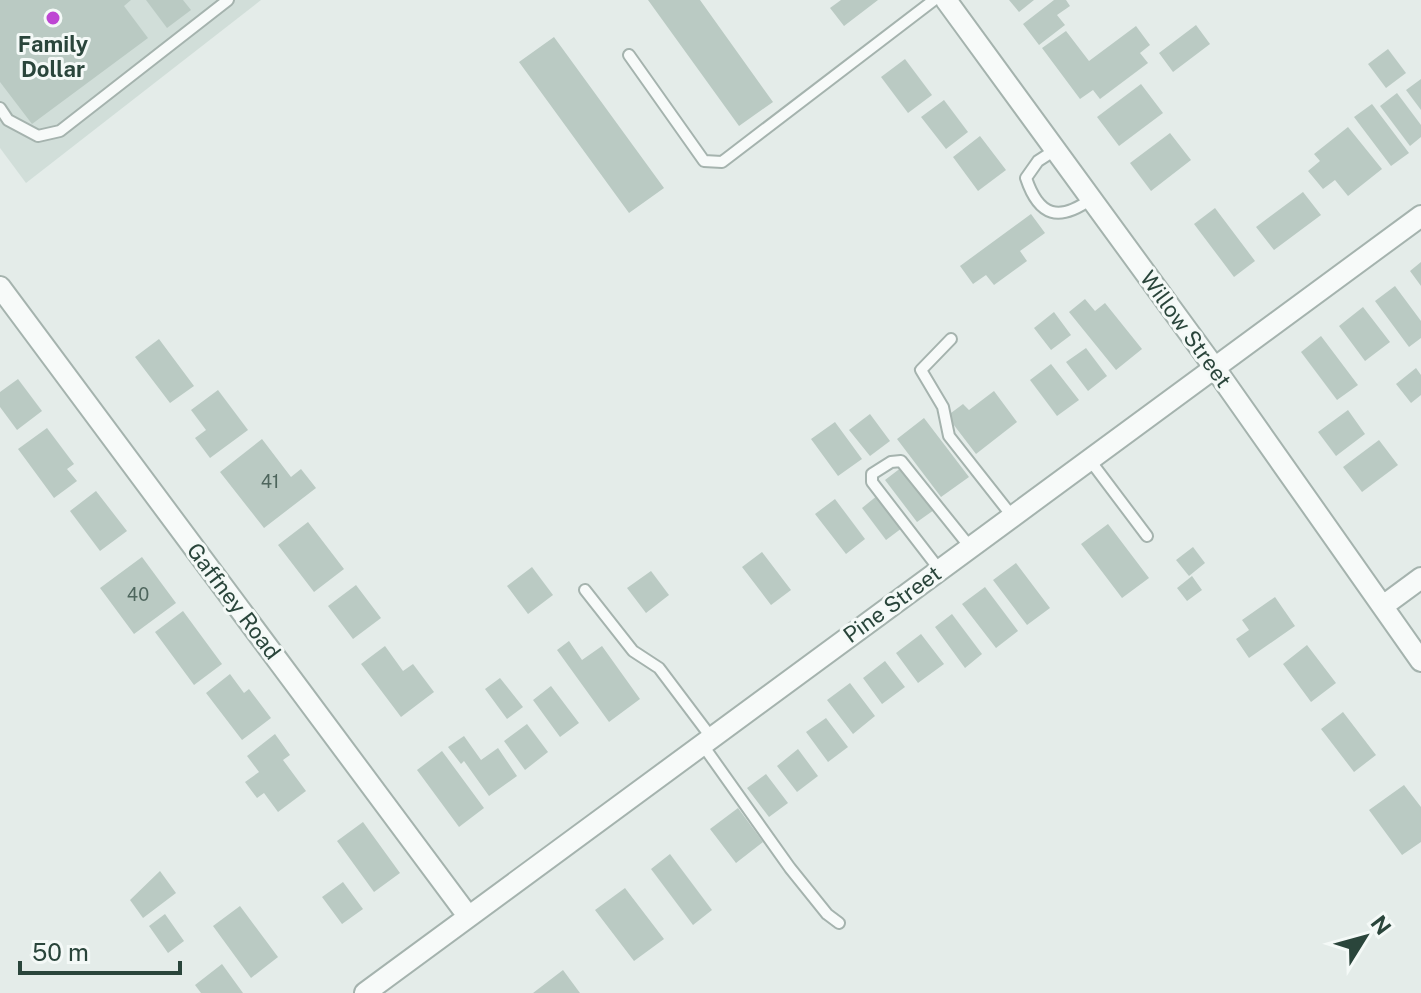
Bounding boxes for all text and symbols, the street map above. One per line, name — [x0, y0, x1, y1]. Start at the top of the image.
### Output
marker: Family Dollar — [44, 9, 62, 27]
place label: Family Dollar — [18, 31, 89, 82]
street label: Willow Street — [1135, 266, 1237, 392]
house number: 41 — [261, 471, 279, 492]
street label: Gaffney Road — [182, 538, 286, 664]
street label: Pine Street — [838, 560, 946, 648]
house number: 40 — [127, 584, 149, 605]
north arrow — [1325, 897, 1405, 977]
text: N — [1365, 910, 1397, 940]
scale bar — [20, 925, 180, 975]
text: 50 m — [32, 938, 89, 966]

